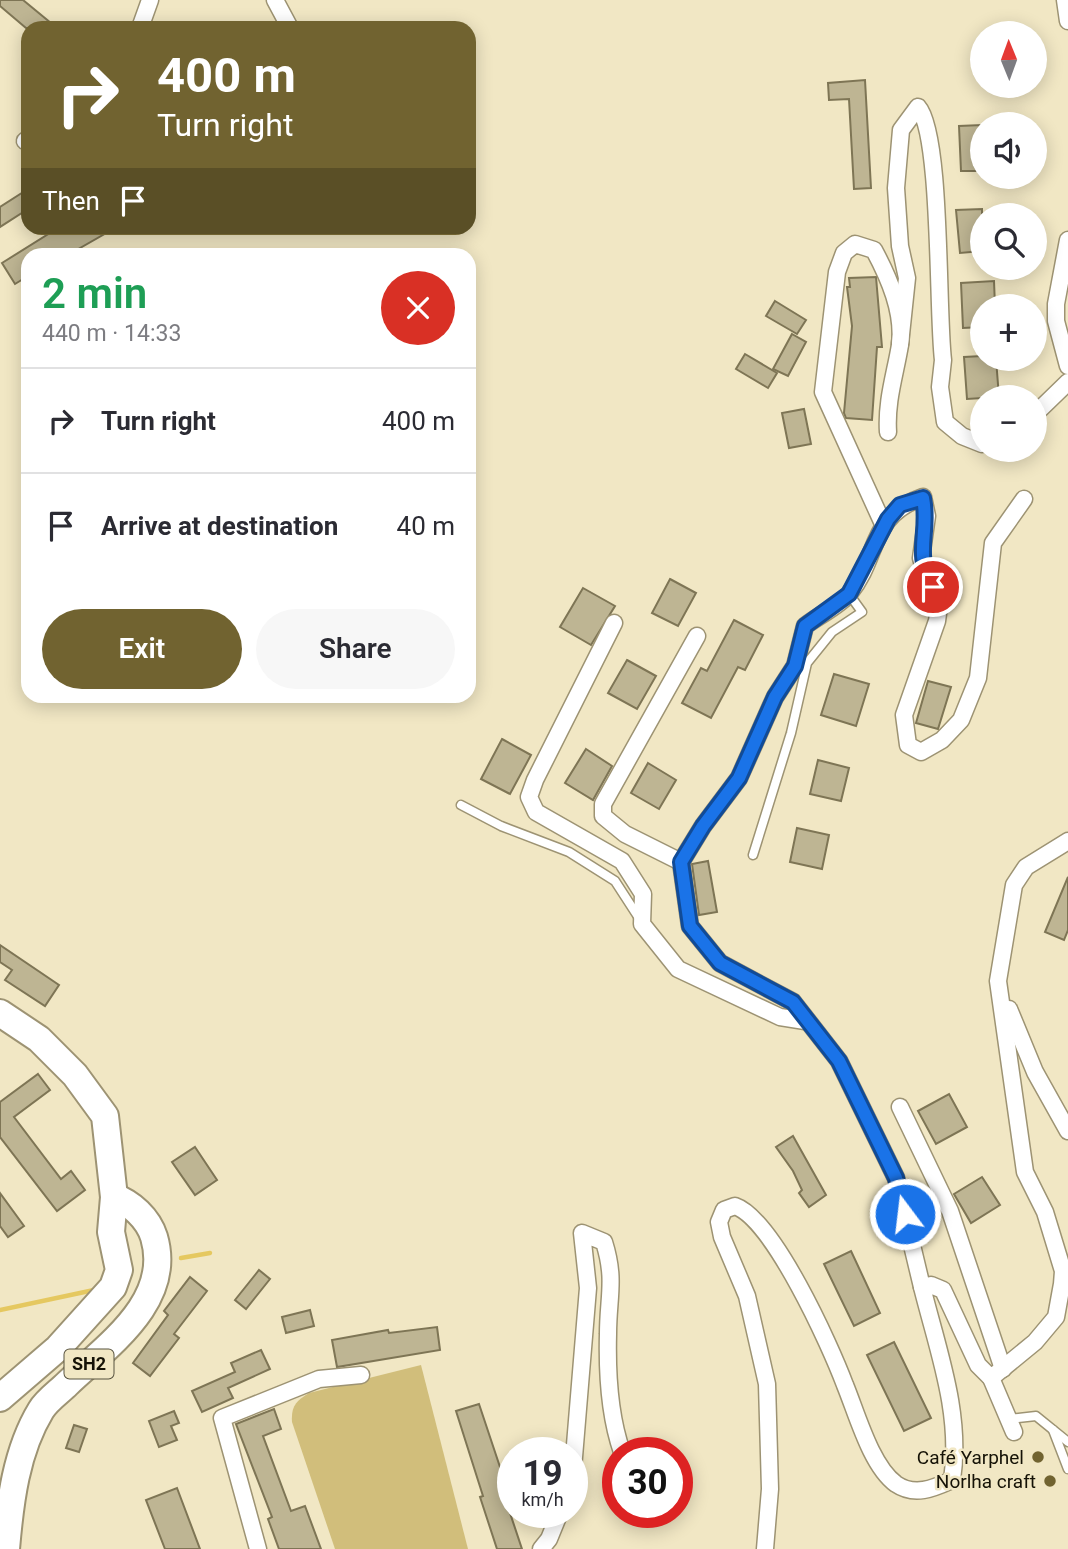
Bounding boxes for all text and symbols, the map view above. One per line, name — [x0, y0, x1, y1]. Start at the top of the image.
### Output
north arrow — [970, 21, 1046, 98]
map controls — [970, 21, 1047, 462]
text: 400 m — [157, 47, 296, 104]
icon: right — [42, 49, 133, 140]
text: Turn right — [157, 106, 293, 144]
button: sound — [970, 112, 1047, 189]
icon: arrive — [114, 182, 152, 220]
text: Then — [42, 186, 100, 216]
button: search — [970, 203, 1047, 280]
text: 2 min — [42, 269, 147, 318]
button: close — [381, 271, 455, 345]
button: + — [970, 294, 1047, 371]
text: 440 m · 14:33 — [42, 320, 181, 347]
button: − — [970, 385, 1047, 462]
icon: right — [42, 402, 80, 440]
text: Turn right — [101, 406, 216, 436]
text: 400 m — [382, 406, 455, 436]
icon: arrive — [42, 507, 80, 545]
text: Arrive at destination — [101, 511, 338, 541]
text: 40 m — [397, 511, 455, 541]
pin — [903, 557, 963, 617]
icon: arrive — [914, 568, 952, 606]
button: Exit — [42, 609, 242, 689]
button: Share — [256, 609, 455, 689]
position arrow — [868, 1177, 942, 1251]
road number: SH2 — [64, 1350, 114, 1378]
speed limit sign: 30 — [602, 1437, 693, 1528]
place label: Café Yarphel — [917, 1446, 1024, 1469]
marker: Café Yarphel — [1030, 1449, 1046, 1465]
text: 19 — [522, 1453, 563, 1494]
place label: Norlha craft — [936, 1470, 1036, 1493]
marker: Norlha craft — [1042, 1473, 1058, 1489]
text: km/h — [521, 1489, 564, 1510]

